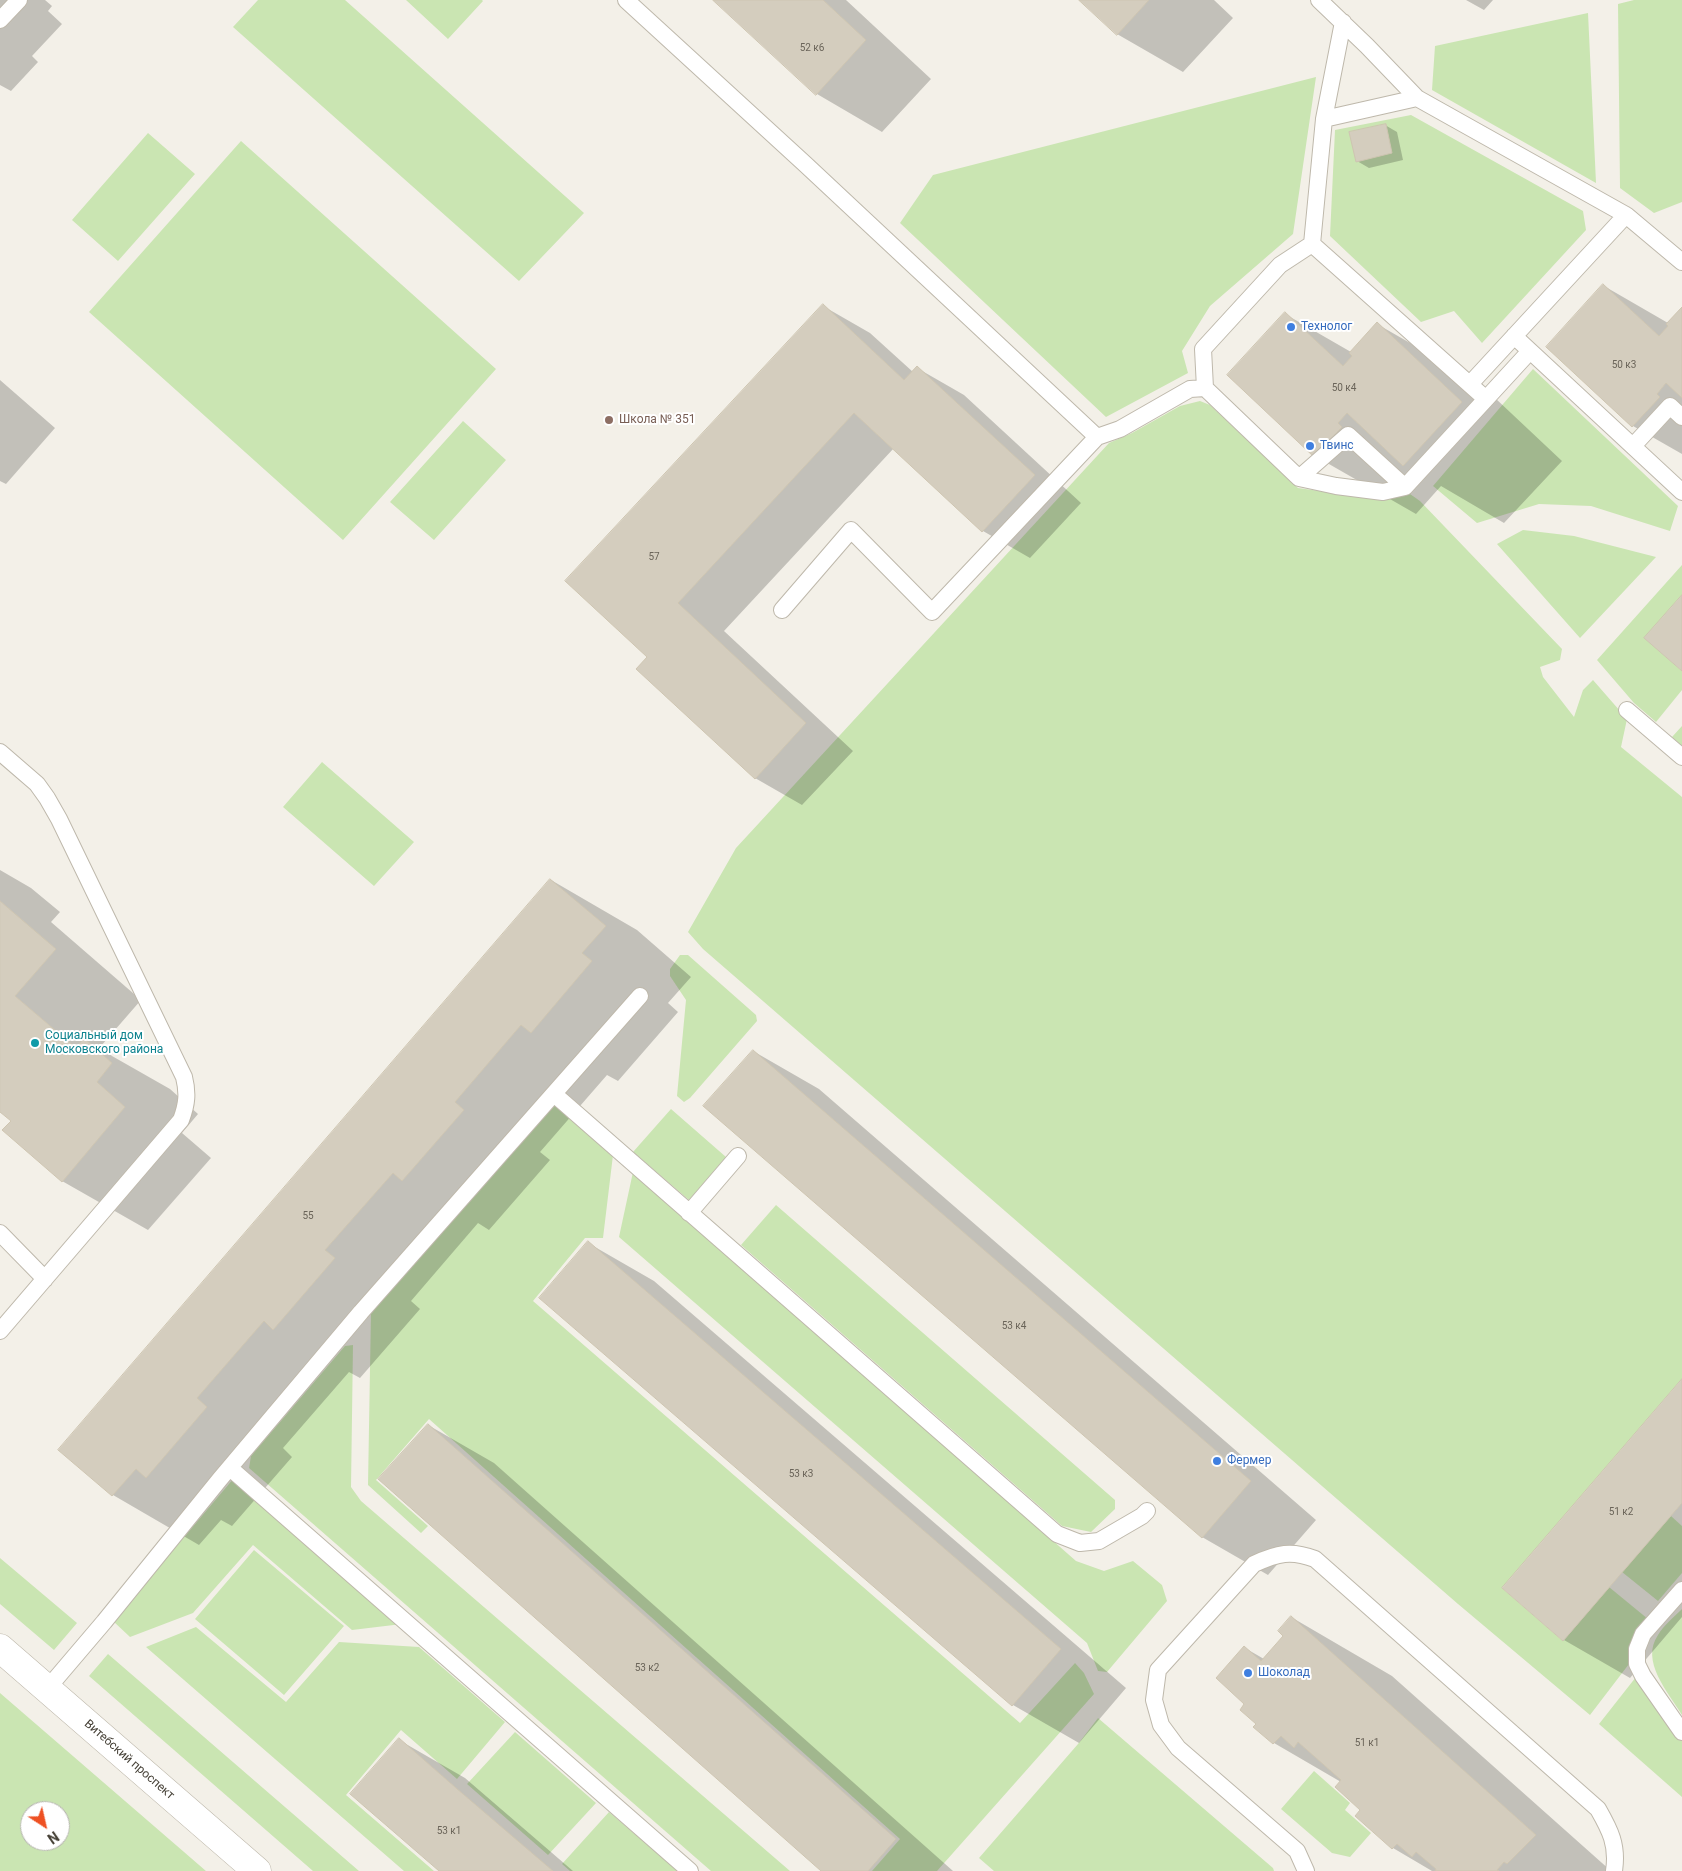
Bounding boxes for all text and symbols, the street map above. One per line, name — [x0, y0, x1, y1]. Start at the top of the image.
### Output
house number: 52 к6 — [800, 42, 824, 54]
place label: Технолог — [1301, 320, 1352, 334]
marker: Технолог — [1285, 321, 1297, 333]
house number: 50 к3 — [1612, 359, 1636, 371]
house number: 50 к4 — [1332, 382, 1356, 394]
place label: Школа № 351 — [619, 413, 695, 427]
marker: Школа № 351 — [603, 414, 615, 426]
place label: Твинс — [1320, 439, 1354, 453]
marker: Твинс — [1304, 440, 1316, 452]
house number: 57 — [648, 551, 660, 563]
place label: Социальный дом Московского района — [45, 1029, 163, 1057]
marker: Социальный дом Московского района — [29, 1037, 41, 1049]
house number: 55 — [302, 1210, 314, 1222]
house number: 53 к4 — [1002, 1320, 1026, 1332]
place label: Фермер — [1227, 1454, 1271, 1468]
marker: Фермер — [1211, 1455, 1223, 1467]
house number: 53 к3 — [789, 1468, 813, 1480]
house number: 51 к2 — [1609, 1506, 1633, 1518]
house number: 53 к2 — [635, 1662, 659, 1674]
place label: Шоколад — [1258, 1666, 1310, 1680]
marker: Шоколад — [1242, 1667, 1254, 1679]
street label: Витебский проспект — [81, 1717, 177, 1803]
house number: 51 к1 — [1355, 1737, 1379, 1749]
north arrow — [20, 1801, 70, 1851]
house number: 53 к1 — [437, 1825, 461, 1837]
text: N — [44, 1828, 62, 1847]

